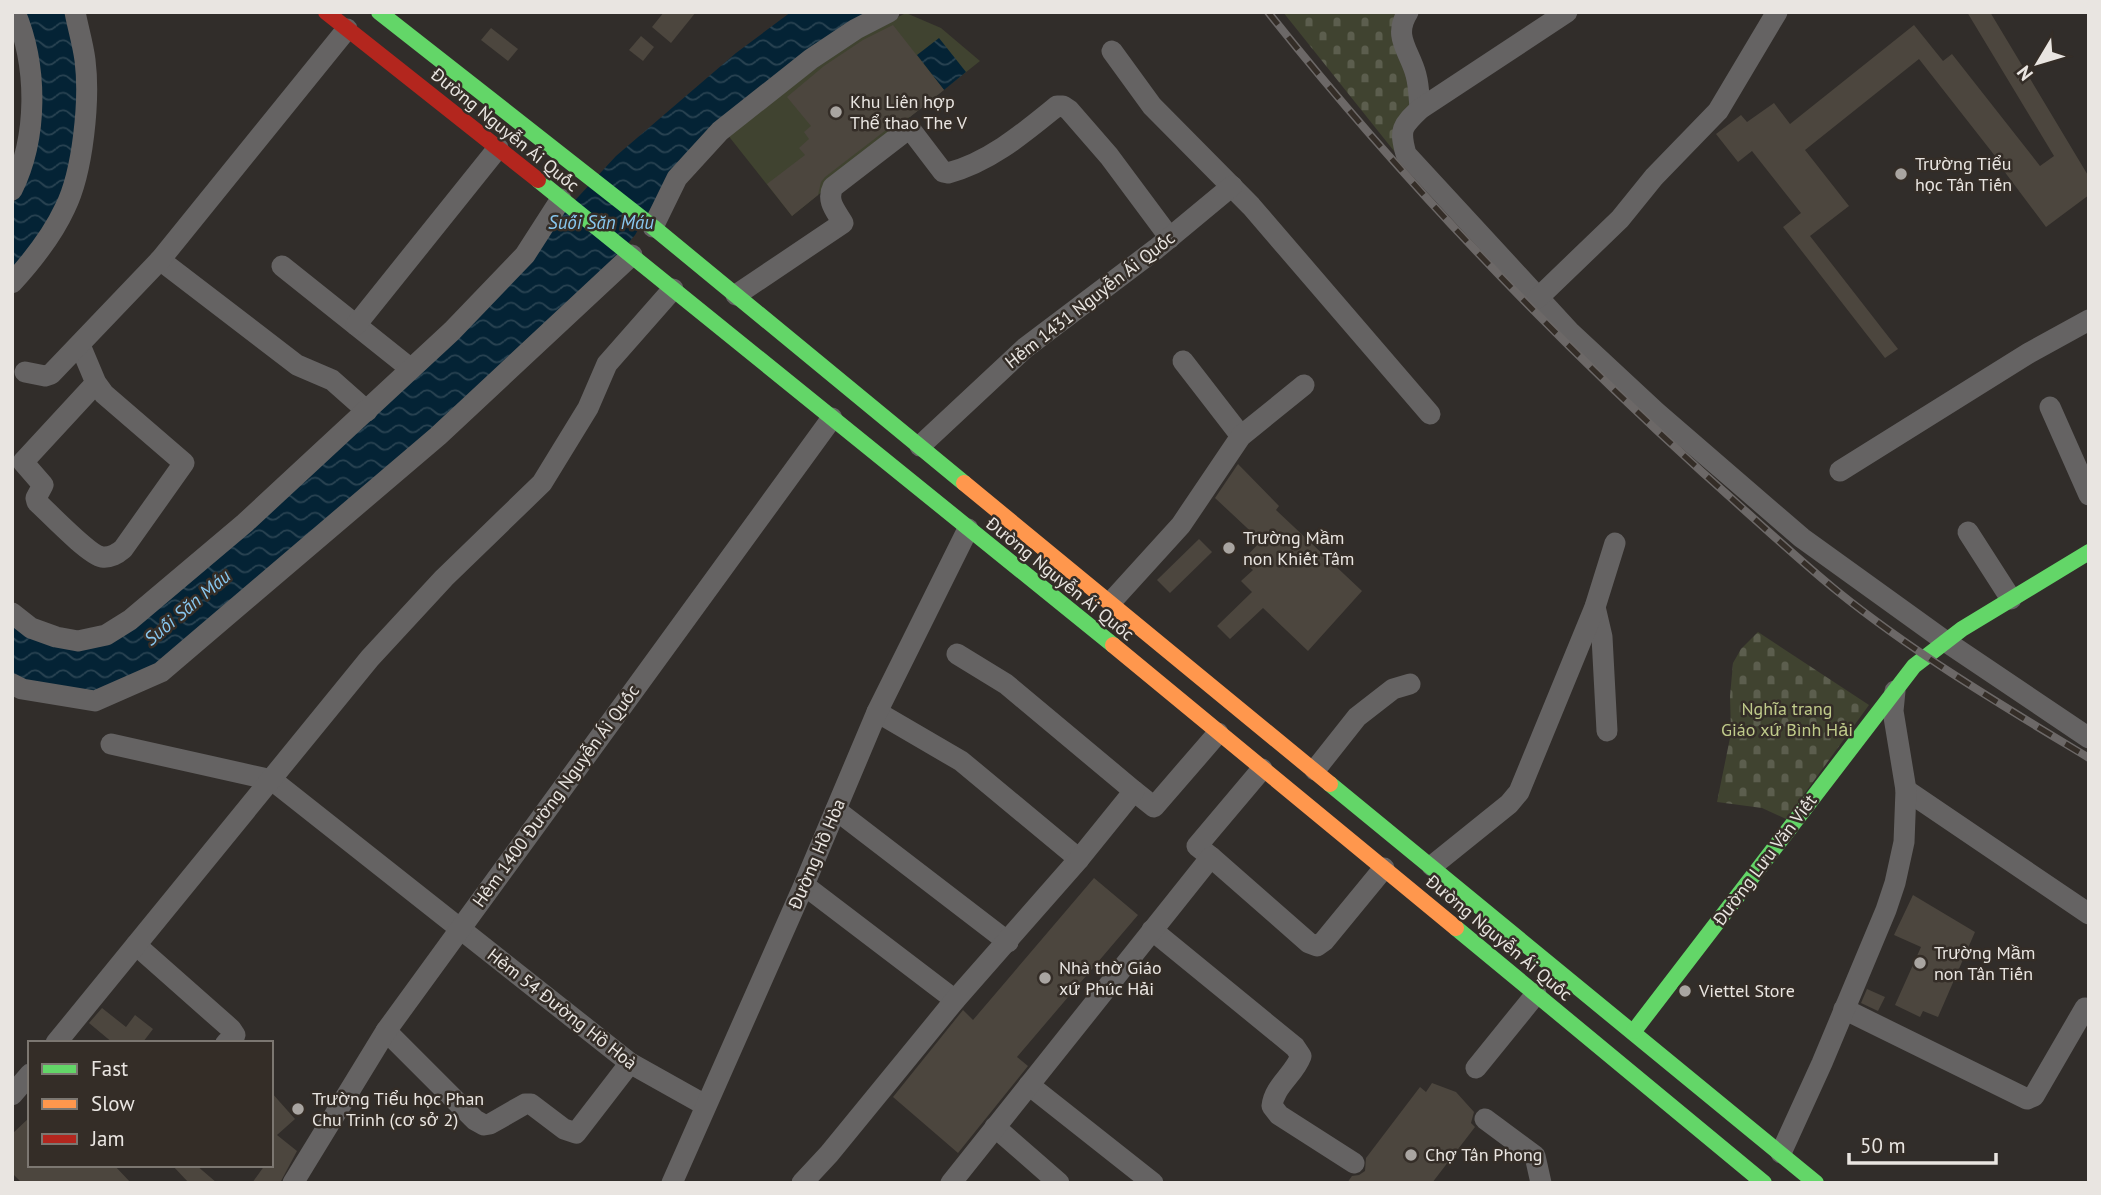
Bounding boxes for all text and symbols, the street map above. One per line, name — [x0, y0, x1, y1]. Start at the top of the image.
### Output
north arrow — [2003, 28, 2073, 98]
text: N — [2011, 61, 2038, 86]
street label: Đường Nguyễn Ái Quốc — [426, 62, 584, 196]
place label: Khu Liên hợp Thể thao The V — [850, 90, 968, 134]
marker: Khu Liên hợp Thể thao The V — [828, 104, 844, 120]
place label: Trường Tiểu học Tân Tiến — [1915, 152, 2012, 196]
marker: Trường Tiểu học Tân Tiến — [1893, 166, 1909, 182]
water label: Suối Săn Máu — [548, 210, 654, 234]
street label: Hẻm 1431 Nguyễn Ái Quốc — [1000, 226, 1179, 373]
street label: Đường Nguyễn Ái Quốc — [981, 511, 1139, 645]
place label: Trường Mầm non Khiết Tâm — [1243, 526, 1354, 570]
marker: Trường Mầm non Khiết Tâm — [1221, 540, 1237, 556]
water label: Suối Săn Máu — [139, 564, 235, 650]
street label: Hẻm 1400 Đường Nguyễn Ái Quốc — [467, 680, 644, 911]
park label: Nghĩa trang Giáo xứ Bình Hải — [1721, 697, 1853, 741]
street label: Đường Lưu Văn Viết — [1707, 790, 1821, 931]
street label: Đường Hồ Hòa — [783, 795, 850, 913]
street label: Đường Nguyễn Ái Quốc — [1421, 869, 1577, 1006]
place label: Trường Mầm non Tân Tiến — [1934, 941, 2035, 985]
street label: Hẻm 54 Đường Hồ Hoà — [483, 943, 642, 1074]
marker: Trường Mầm non Tân Tiến — [1912, 955, 1928, 971]
place label: Nhà thờ Giáo xứ Phúc Hải — [1059, 956, 1162, 1000]
marker: Nhà thờ Giáo xứ Phúc Hải — [1037, 970, 1053, 986]
place label: Viettel Store — [1698, 979, 1795, 1002]
marker: Viettel Store — [1677, 983, 1693, 999]
legend — [28, 1041, 273, 1167]
text: Fast — [91, 1055, 128, 1082]
place label: Trường Tiểu học Phan Chu Trinh (cơ sở 2) — [312, 1087, 484, 1131]
text: Slow — [91, 1090, 135, 1117]
marker: Trường Tiểu học Phan Chu Trinh (cơ sở 2) — [290, 1101, 306, 1117]
scale bar — [1849, 1122, 1996, 1166]
text: Jam — [90, 1125, 125, 1152]
text: 50 m — [1860, 1132, 1906, 1159]
place label: Chợ Tân Phong — [1425, 1143, 1542, 1166]
marker: Chợ Tân Phong — [1403, 1147, 1419, 1163]

